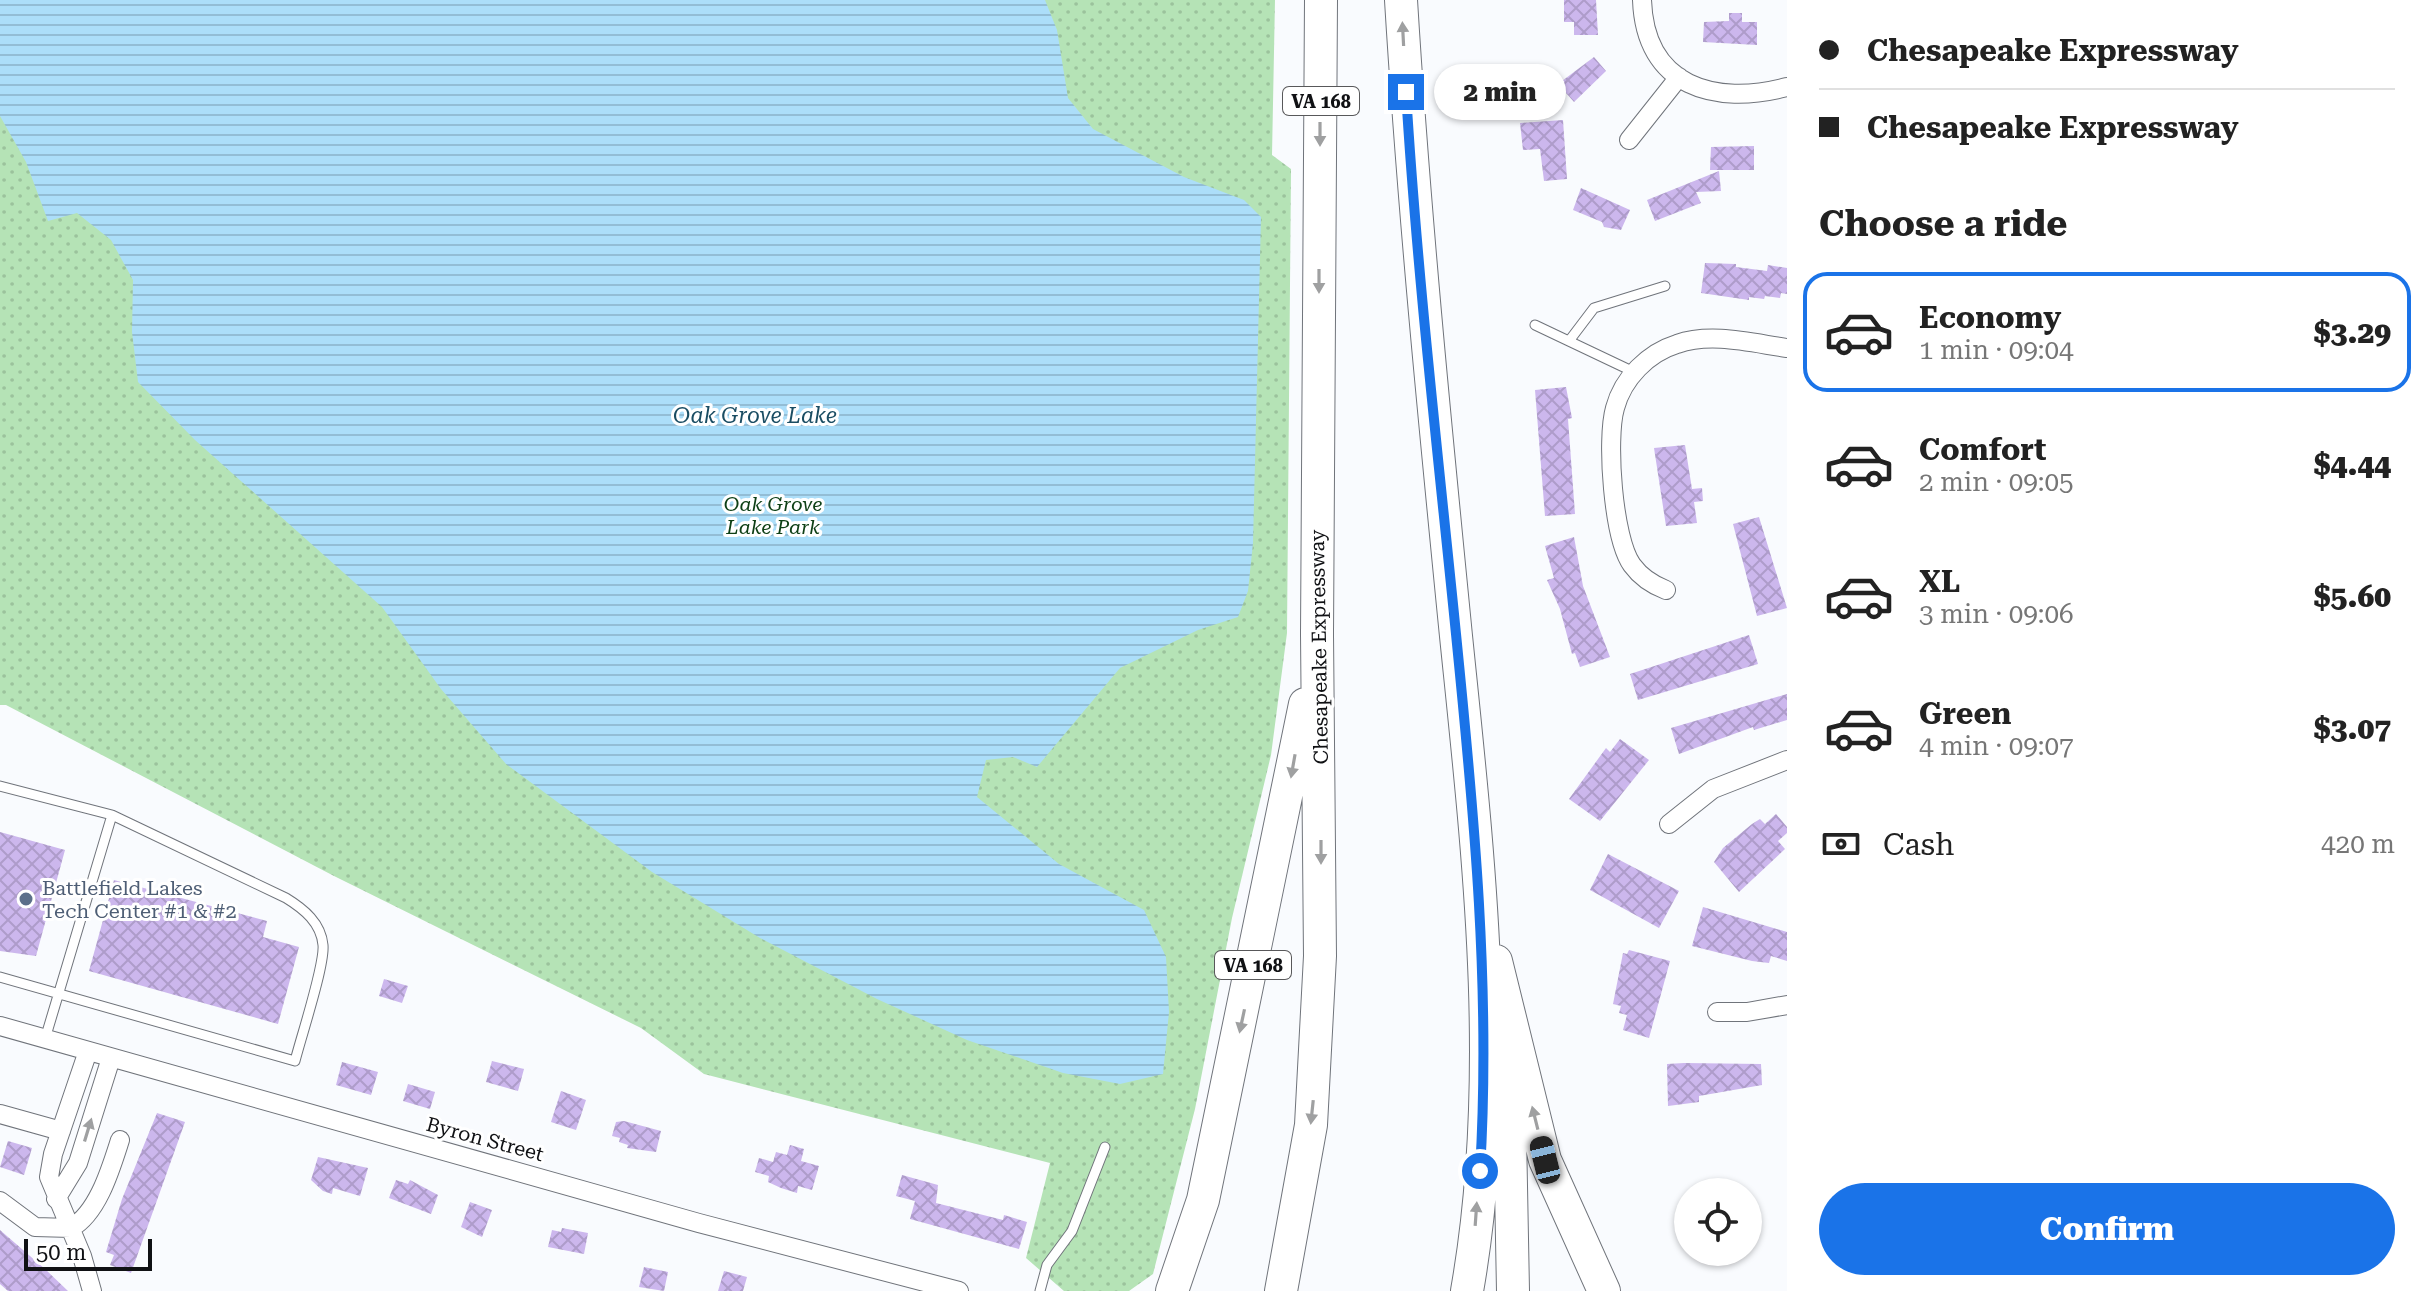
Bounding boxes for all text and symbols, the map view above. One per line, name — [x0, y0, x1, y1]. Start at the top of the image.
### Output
one-way arrow — [1396, 21, 1409, 46]
text: Chesapeake Expressway — [1867, 33, 2239, 68]
callout: 2 min — [1434, 64, 1566, 120]
route end — [1388, 74, 1424, 110]
text: 2 min — [1463, 77, 1537, 107]
road number: VA 168 — [1283, 87, 1359, 115]
text: Chesapeake Expressway — [1867, 110, 2239, 145]
one-way arrow — [1314, 122, 1326, 147]
text: Choose a ride — [1819, 203, 2067, 245]
one-way arrow — [1313, 269, 1326, 294]
icon: car — [1823, 296, 1895, 368]
text: Economy — [1919, 300, 2061, 335]
text: $3.29 — [2314, 315, 2391, 350]
text: 1 min · 09:04 — [1919, 335, 2074, 365]
water label: Oak Grove Lake — [673, 403, 837, 428]
icon: car — [1823, 428, 1895, 500]
text: Comfort — [1919, 432, 2046, 467]
text: $4.44 — [2314, 447, 2391, 482]
text: 2 min · 09:05 — [1919, 467, 2074, 497]
park label: Oak Grove Lake Park — [724, 492, 822, 539]
street label: Chesapeake Expressway — [1305, 529, 1333, 765]
icon: car — [1823, 560, 1895, 632]
text: XL — [1919, 564, 1960, 599]
text: $5.60 — [2314, 579, 2391, 614]
text: 3 min · 09:06 — [1919, 599, 2074, 629]
icon: car — [1823, 692, 1895, 764]
text: Green — [1919, 696, 2011, 731]
text: $3.07 — [2314, 711, 2391, 746]
text: 4 min · 09:07 — [1919, 731, 2074, 761]
one-way arrow — [1287, 754, 1299, 779]
icon: cash — [1819, 822, 1863, 866]
text: Cash — [1883, 827, 1954, 862]
text: 420 m — [2321, 829, 2395, 859]
one-way arrow — [1315, 840, 1327, 865]
place label: Battlefield Lakes Tech Center #1 & #2 — [42, 876, 237, 923]
marker: Battlefield Lakes Tech Center #1 & #2 — [17, 890, 35, 908]
road number: VA 168 — [1215, 951, 1291, 979]
one-way arrow — [1235, 1009, 1248, 1034]
one-way arrow — [1305, 1100, 1318, 1125]
one-way arrow — [1528, 1105, 1540, 1130]
street label: Byron Street — [424, 1112, 547, 1166]
one-way arrow — [82, 1118, 95, 1142]
car — [1528, 1134, 1562, 1186]
route start — [1462, 1153, 1498, 1189]
map controls — [1674, 1178, 1762, 1266]
button: locate — [1674, 1178, 1762, 1266]
button: Confirm — [1819, 1183, 2395, 1275]
one-way arrow — [1470, 1201, 1483, 1226]
scale bar — [24, 1235, 152, 1271]
text: 50 m — [36, 1240, 86, 1265]

